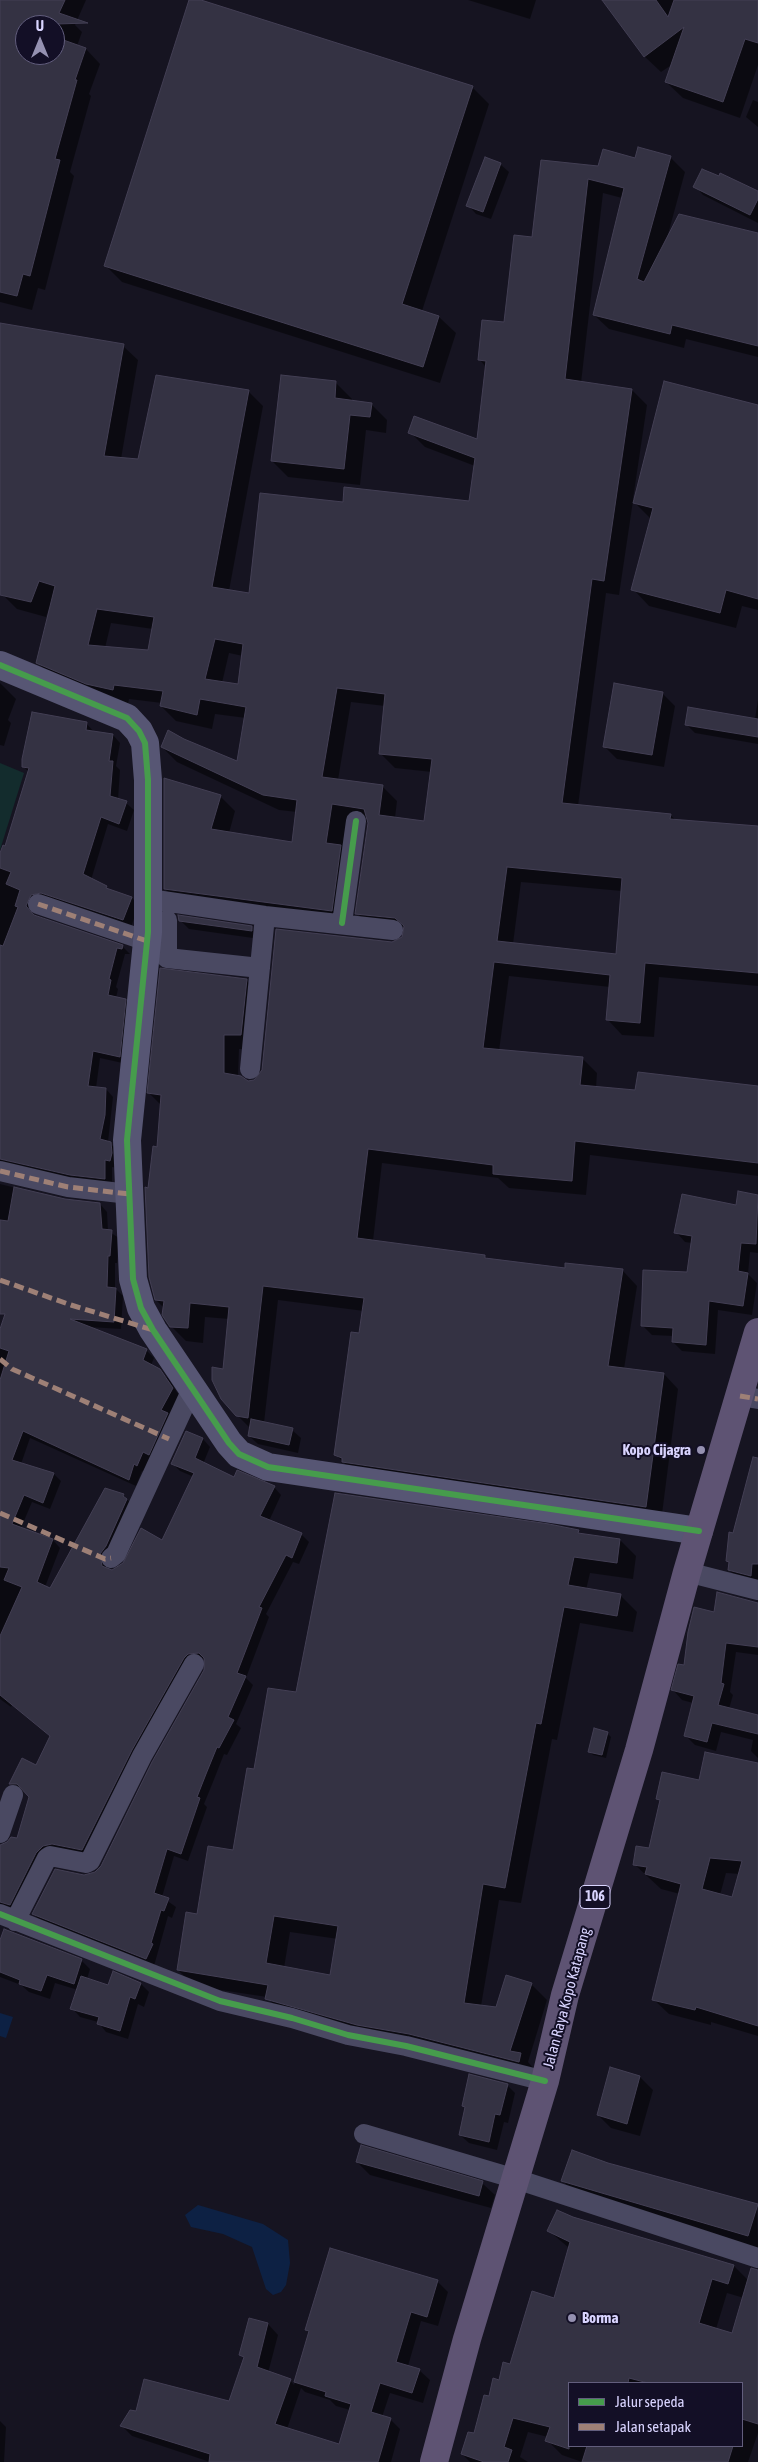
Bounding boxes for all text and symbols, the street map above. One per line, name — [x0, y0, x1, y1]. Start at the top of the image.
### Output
north arrow — [15, 15, 65, 65]
text: U — [36, 18, 44, 34]
place label: Kopo Cijagra — [623, 1441, 691, 1459]
marker: Kopo Cijagra — [695, 1444, 707, 1456]
road number: 106 — [580, 1885, 610, 1908]
street label: Jalan Raya Kopo Katapang — [540, 1926, 594, 2070]
place label: Borma — [582, 2309, 618, 2327]
marker: Borma — [566, 2312, 578, 2324]
legend — [568, 2382, 743, 2447]
text: Jalur sepeda — [615, 2393, 685, 2410]
text: Jalan setapak — [615, 2418, 691, 2435]

